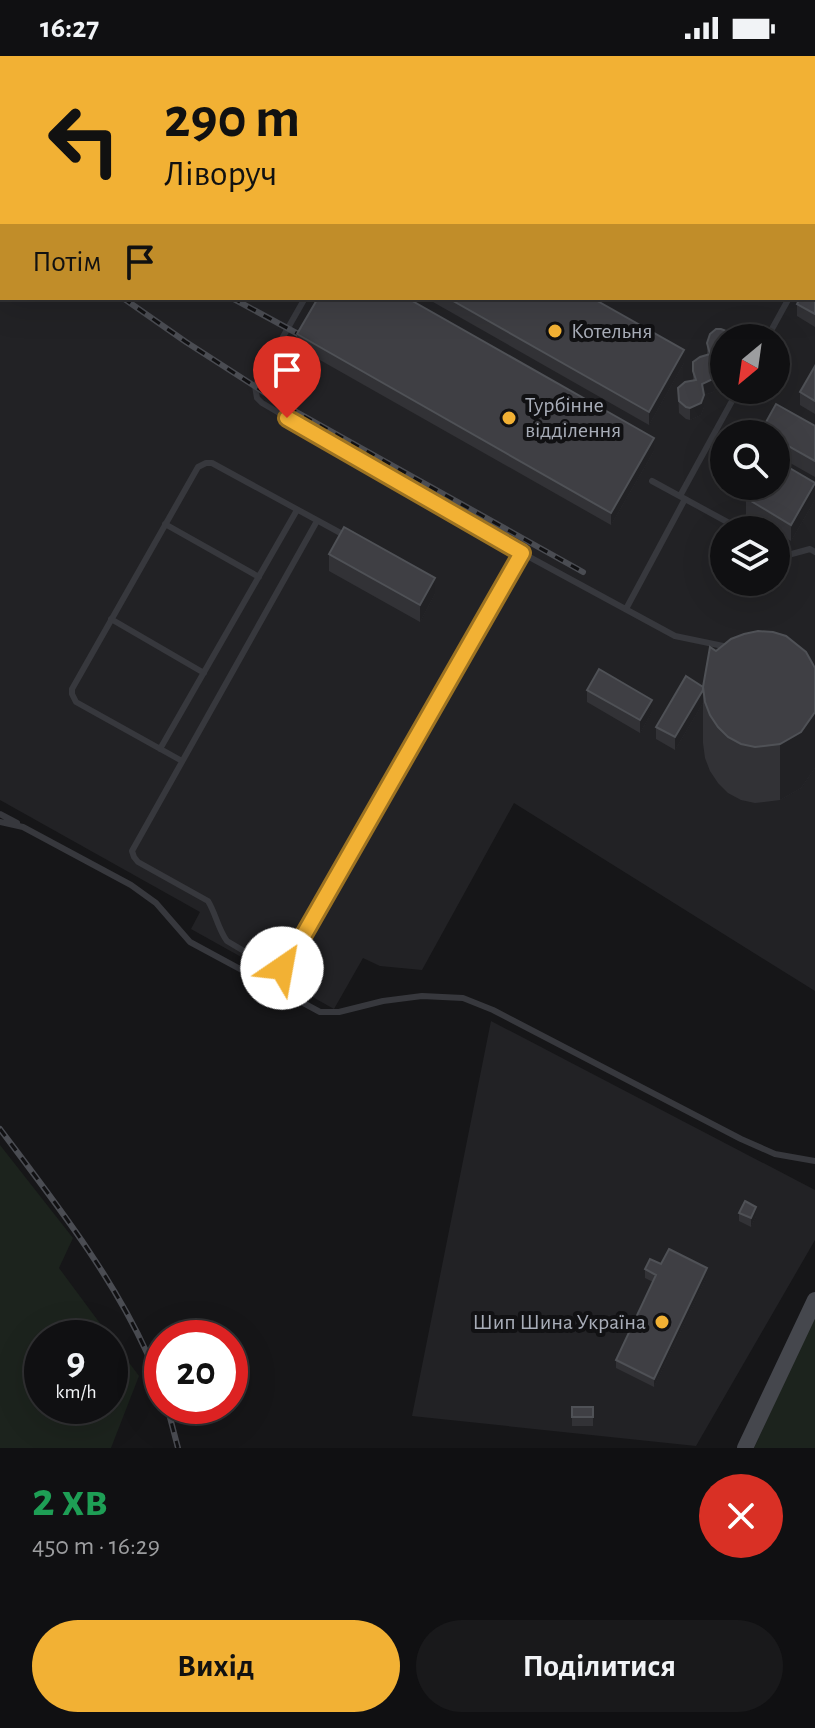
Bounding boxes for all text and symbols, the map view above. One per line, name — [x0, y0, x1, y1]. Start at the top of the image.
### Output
text: 16:27 — [40, 13, 99, 43]
icon: left — [32, 88, 136, 192]
text: 290 m — [164, 91, 300, 147]
text: Ліворуч — [164, 156, 277, 192]
icon: arrive — [118, 240, 162, 284]
text: Потім — [32, 247, 102, 277]
place label: Котельня — [571, 320, 653, 342]
marker: Котельня — [546, 322, 564, 340]
north arrow — [710, 324, 790, 404]
map controls — [710, 324, 790, 596]
pin — [253, 336, 321, 418]
icon: arrive — [265, 348, 309, 392]
place label: Турбінне відділення — [525, 394, 621, 441]
marker: Турбінне відділення — [500, 409, 518, 427]
button: search — [710, 420, 790, 500]
button: layers — [710, 516, 790, 596]
position arrow — [240, 926, 324, 1010]
place label: Шип Шина Україна — [473, 1311, 646, 1333]
marker: Шип Шина Україна — [653, 1313, 671, 1331]
speed limit sign: 20 — [144, 1320, 248, 1424]
text: 9 — [66, 1342, 86, 1382]
text: km/h — [55, 1382, 97, 1402]
button: close — [699, 1474, 783, 1558]
text: 2 хв — [32, 1477, 108, 1525]
text: 450 m · 16:29 — [32, 1533, 160, 1559]
button: Вихід — [32, 1620, 400, 1712]
button: Поділитися — [416, 1620, 783, 1712]

